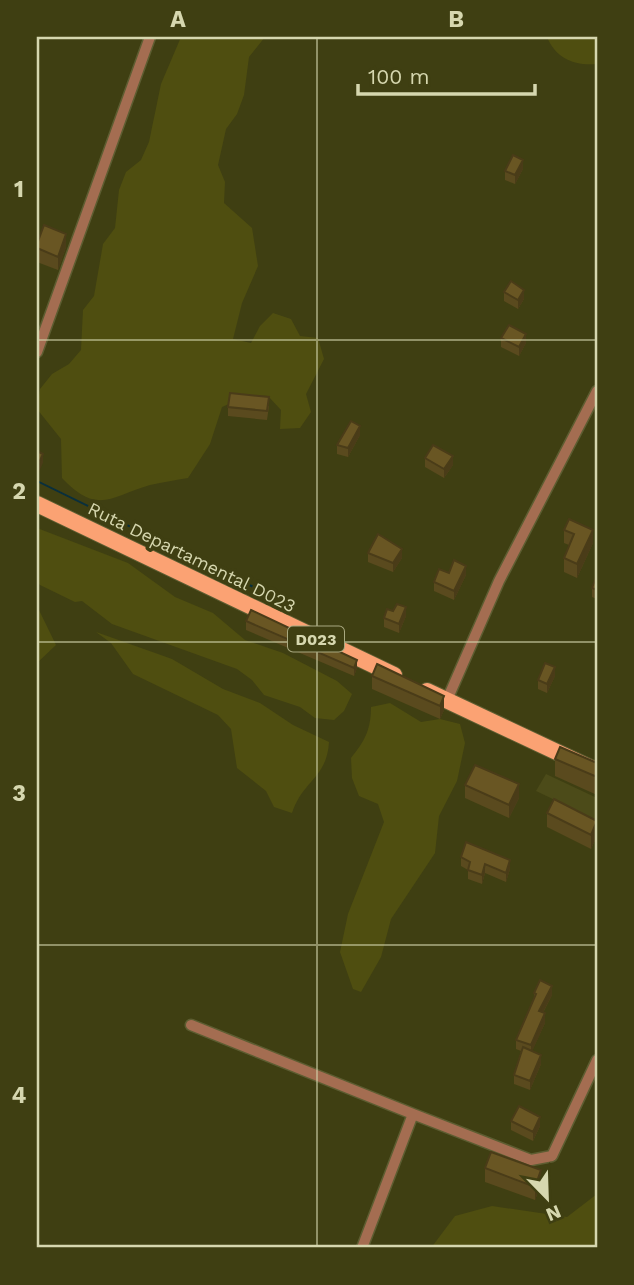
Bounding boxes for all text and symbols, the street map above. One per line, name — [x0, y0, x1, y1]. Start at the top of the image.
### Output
text: A — [170, 6, 186, 33]
text: B — [448, 6, 464, 33]
scale bar — [358, 52, 534, 96]
text: 100 m — [368, 64, 430, 89]
text: 1 — [14, 176, 24, 203]
text: 2 — [12, 478, 26, 505]
street label: Ruta Departamental D023 — [85, 498, 299, 616]
road number: D023 — [288, 626, 344, 652]
text: 3 — [12, 780, 26, 807]
text: 4 — [12, 1082, 27, 1109]
north arrow — [512, 1162, 582, 1232]
text: N — [542, 1200, 564, 1227]

